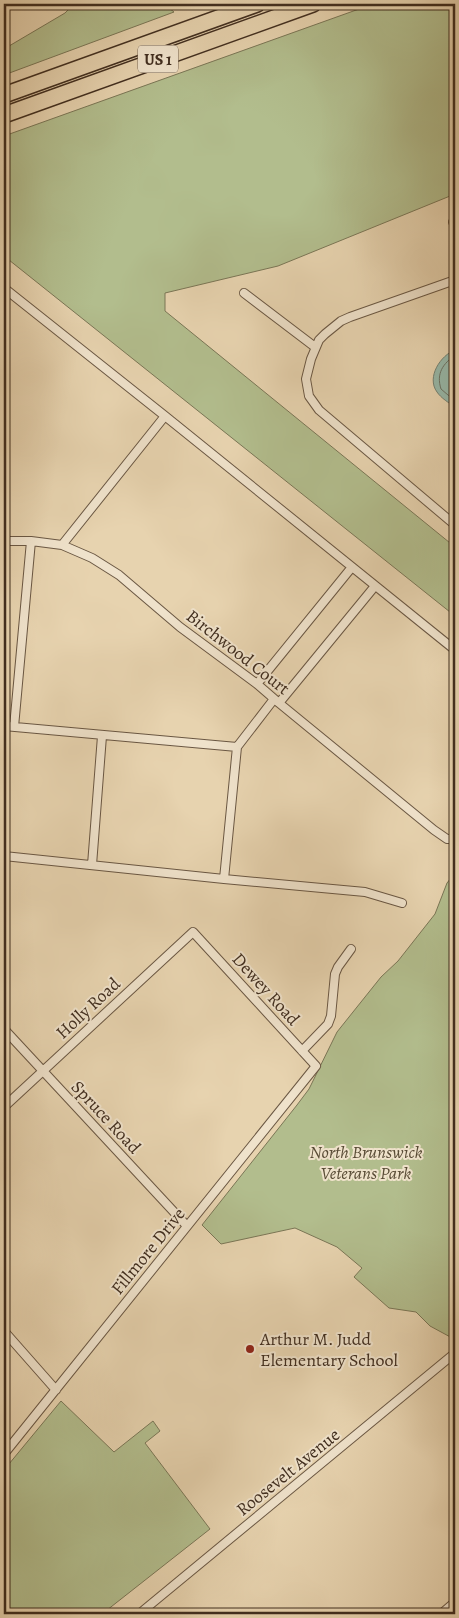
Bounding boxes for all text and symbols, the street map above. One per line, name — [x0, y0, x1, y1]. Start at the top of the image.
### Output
road number: US 1 — [138, 46, 178, 72]
street label: Birchwood Court — [181, 604, 295, 700]
street label: Dewey Road — [227, 947, 305, 1031]
street label: Holly Road — [51, 972, 126, 1044]
street label: Spruce Road — [66, 1075, 146, 1159]
park label: North Brunswick Veterans Park — [309, 1140, 423, 1185]
street label: Fillmore Drive — [106, 1202, 190, 1300]
place label: Arthur M. Judd Elementary School — [259, 1327, 398, 1372]
marker: Arthur M. Judd Elementary School — [244, 1343, 256, 1355]
street label: Roosevelt Avenue — [231, 1423, 345, 1521]

